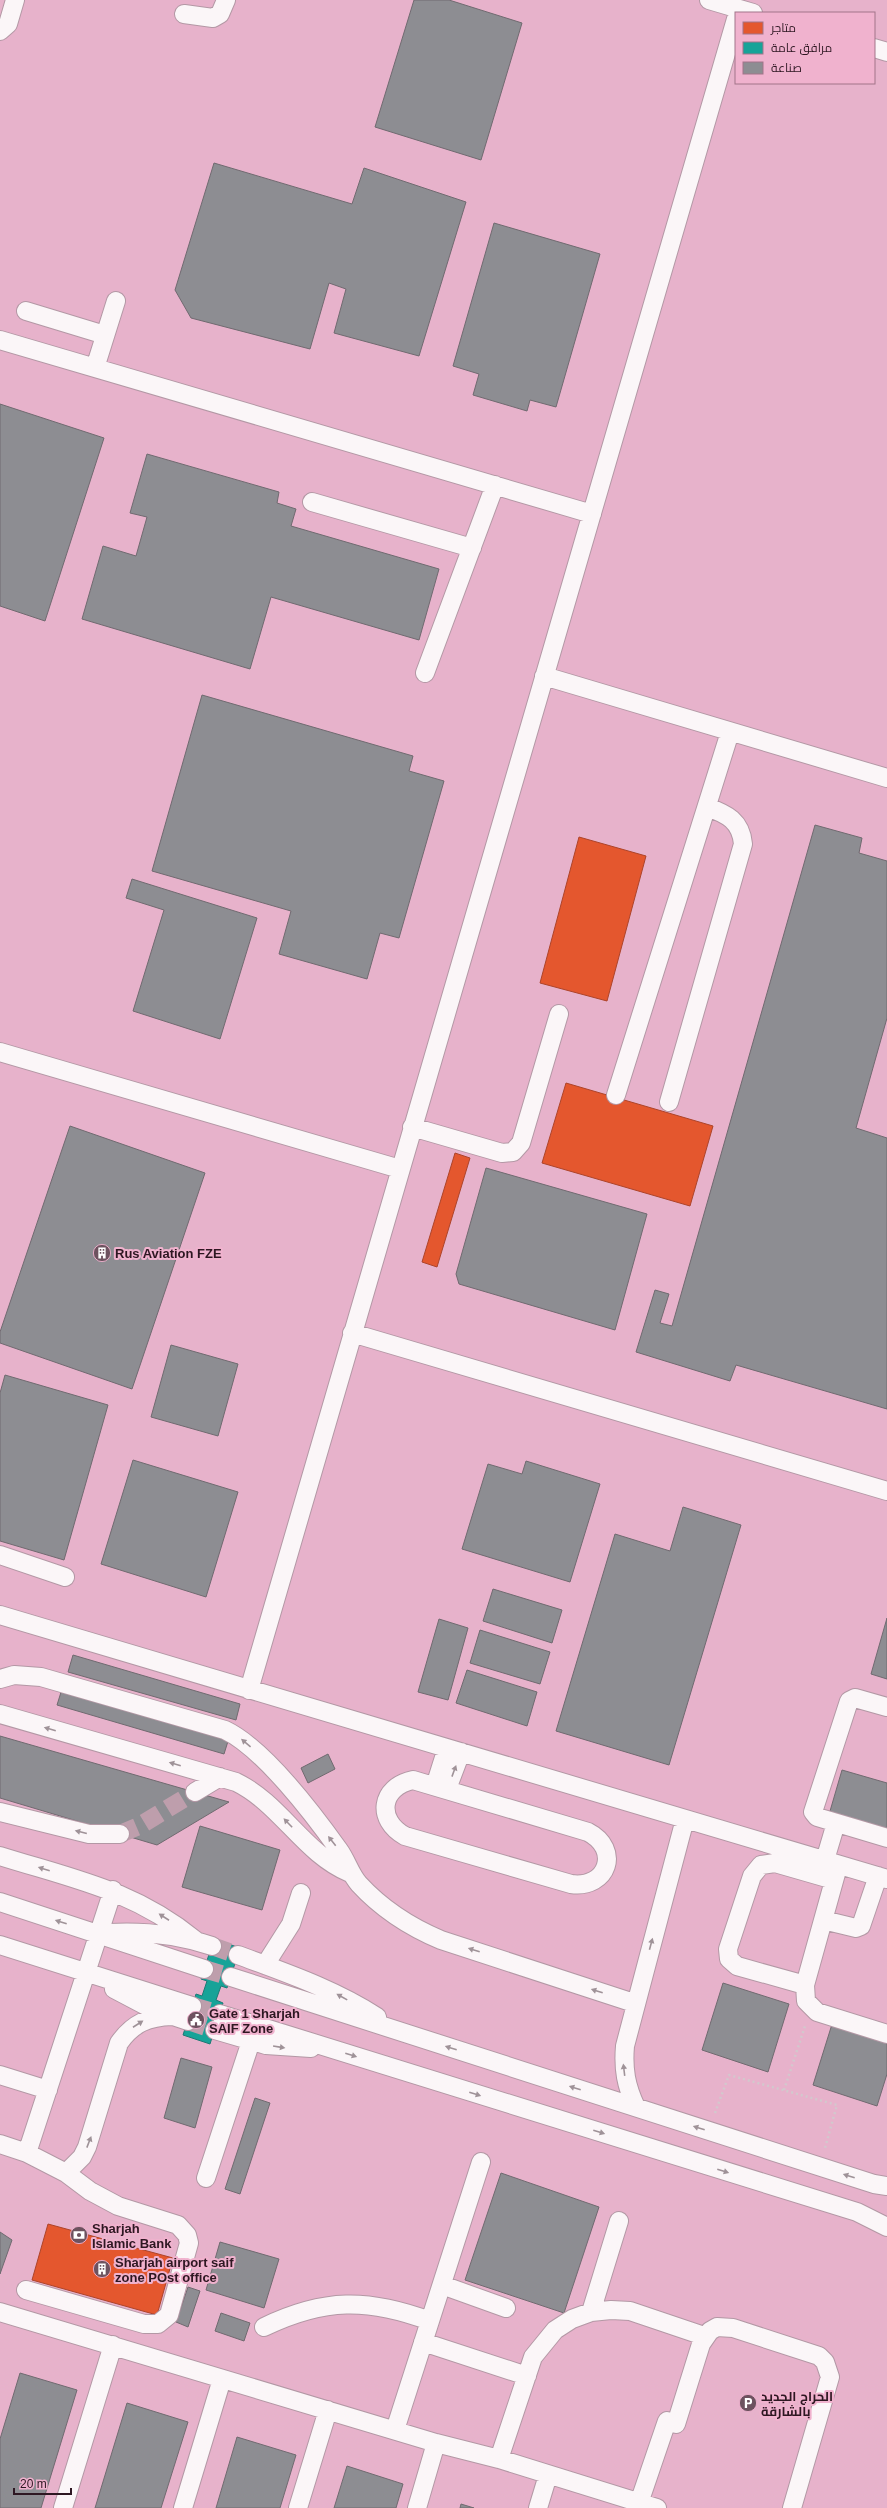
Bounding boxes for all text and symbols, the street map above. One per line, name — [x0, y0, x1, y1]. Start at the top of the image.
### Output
legend — [735, 12, 875, 84]
text: متاجر — [770, 21, 796, 35]
text: مرافق عامة — [771, 41, 832, 55]
text: صناعة — [771, 61, 802, 75]
building icon: Rus Aviation FZE — [92, 1243, 112, 1263]
place label: Rus Aviation FZE — [115, 1246, 222, 1261]
one-way arrow — [44, 1726, 56, 1732]
one-way arrow — [241, 1739, 252, 1748]
one-way arrow — [169, 1761, 181, 1767]
one-way arrow — [451, 1764, 457, 1776]
one-way arrow — [283, 1818, 293, 1828]
one-way arrow — [75, 1829, 88, 1835]
one-way arrow — [328, 1835, 336, 1846]
one-way arrow — [37, 1866, 49, 1872]
one-way arrow — [159, 1913, 169, 1921]
one-way arrow — [54, 1919, 66, 1925]
one-way arrow — [648, 1938, 654, 1950]
one-way arrow — [467, 1947, 479, 1953]
one-way arrow — [591, 1988, 603, 1994]
one-way arrow — [336, 1993, 348, 2000]
place label: Gate 1 Sharjah SAIF Zone — [209, 2006, 300, 2036]
public building icon: Gate 1 Sharjah SAIF Zone — [186, 2010, 206, 2030]
one-way arrow — [132, 2021, 143, 2028]
one-way arrow — [273, 2044, 285, 2050]
one-way arrow — [445, 2045, 457, 2051]
one-way arrow — [345, 2052, 357, 2058]
one-way arrow — [621, 2064, 628, 2077]
one-way arrow — [569, 2085, 581, 2091]
one-way arrow — [469, 2091, 481, 2097]
one-way arrow — [693, 2124, 705, 2130]
one-way arrow — [593, 2129, 605, 2135]
one-way arrow — [86, 2135, 92, 2147]
one-way arrow — [717, 2168, 729, 2174]
one-way arrow — [843, 2173, 855, 2179]
place label: Sharjah Islamic Bank — [92, 2221, 172, 2251]
bank icon: Sharjah Islamic Bank — [69, 2225, 89, 2245]
place label: Sharjah airport saif zone POst office — [115, 2255, 234, 2285]
building icon: Sharjah airport saif zone POst office — [92, 2259, 112, 2279]
place label: الحراج الجديد بالشارقة — [761, 2389, 833, 2419]
parking icon: الحراج الجديد بالشارقة — [738, 2393, 758, 2413]
scale bar — [14, 2470, 71, 2496]
text: 20 m — [20, 2477, 47, 2491]

